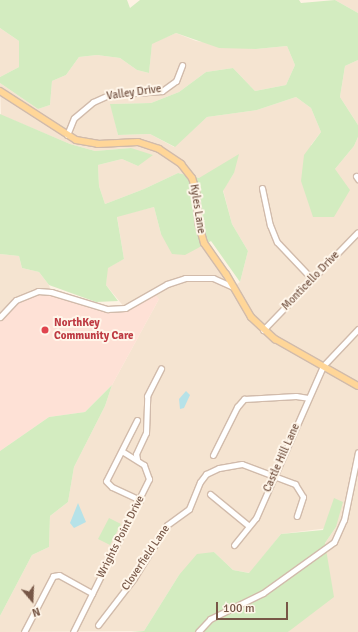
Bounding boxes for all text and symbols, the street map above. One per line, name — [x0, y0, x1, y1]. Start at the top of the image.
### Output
street label: Valley Drive — [106, 83, 162, 103]
street label: Kyles Lane — [187, 183, 207, 235]
street label: Monticello Drive — [279, 249, 343, 313]
place label: NorthKey Community Care — [54, 317, 134, 343]
marker: NorthKey Community Care — [39, 324, 51, 336]
street label: Castle Hill Lane — [261, 422, 303, 494]
street label: Wrights Point Drive — [95, 494, 147, 580]
street label: Cloverfield Lane — [119, 523, 173, 593]
north arrow — [12, 580, 52, 620]
scale bar — [218, 594, 290, 620]
text: 100 m — [223, 601, 255, 616]
text: N — [30, 604, 42, 619]

